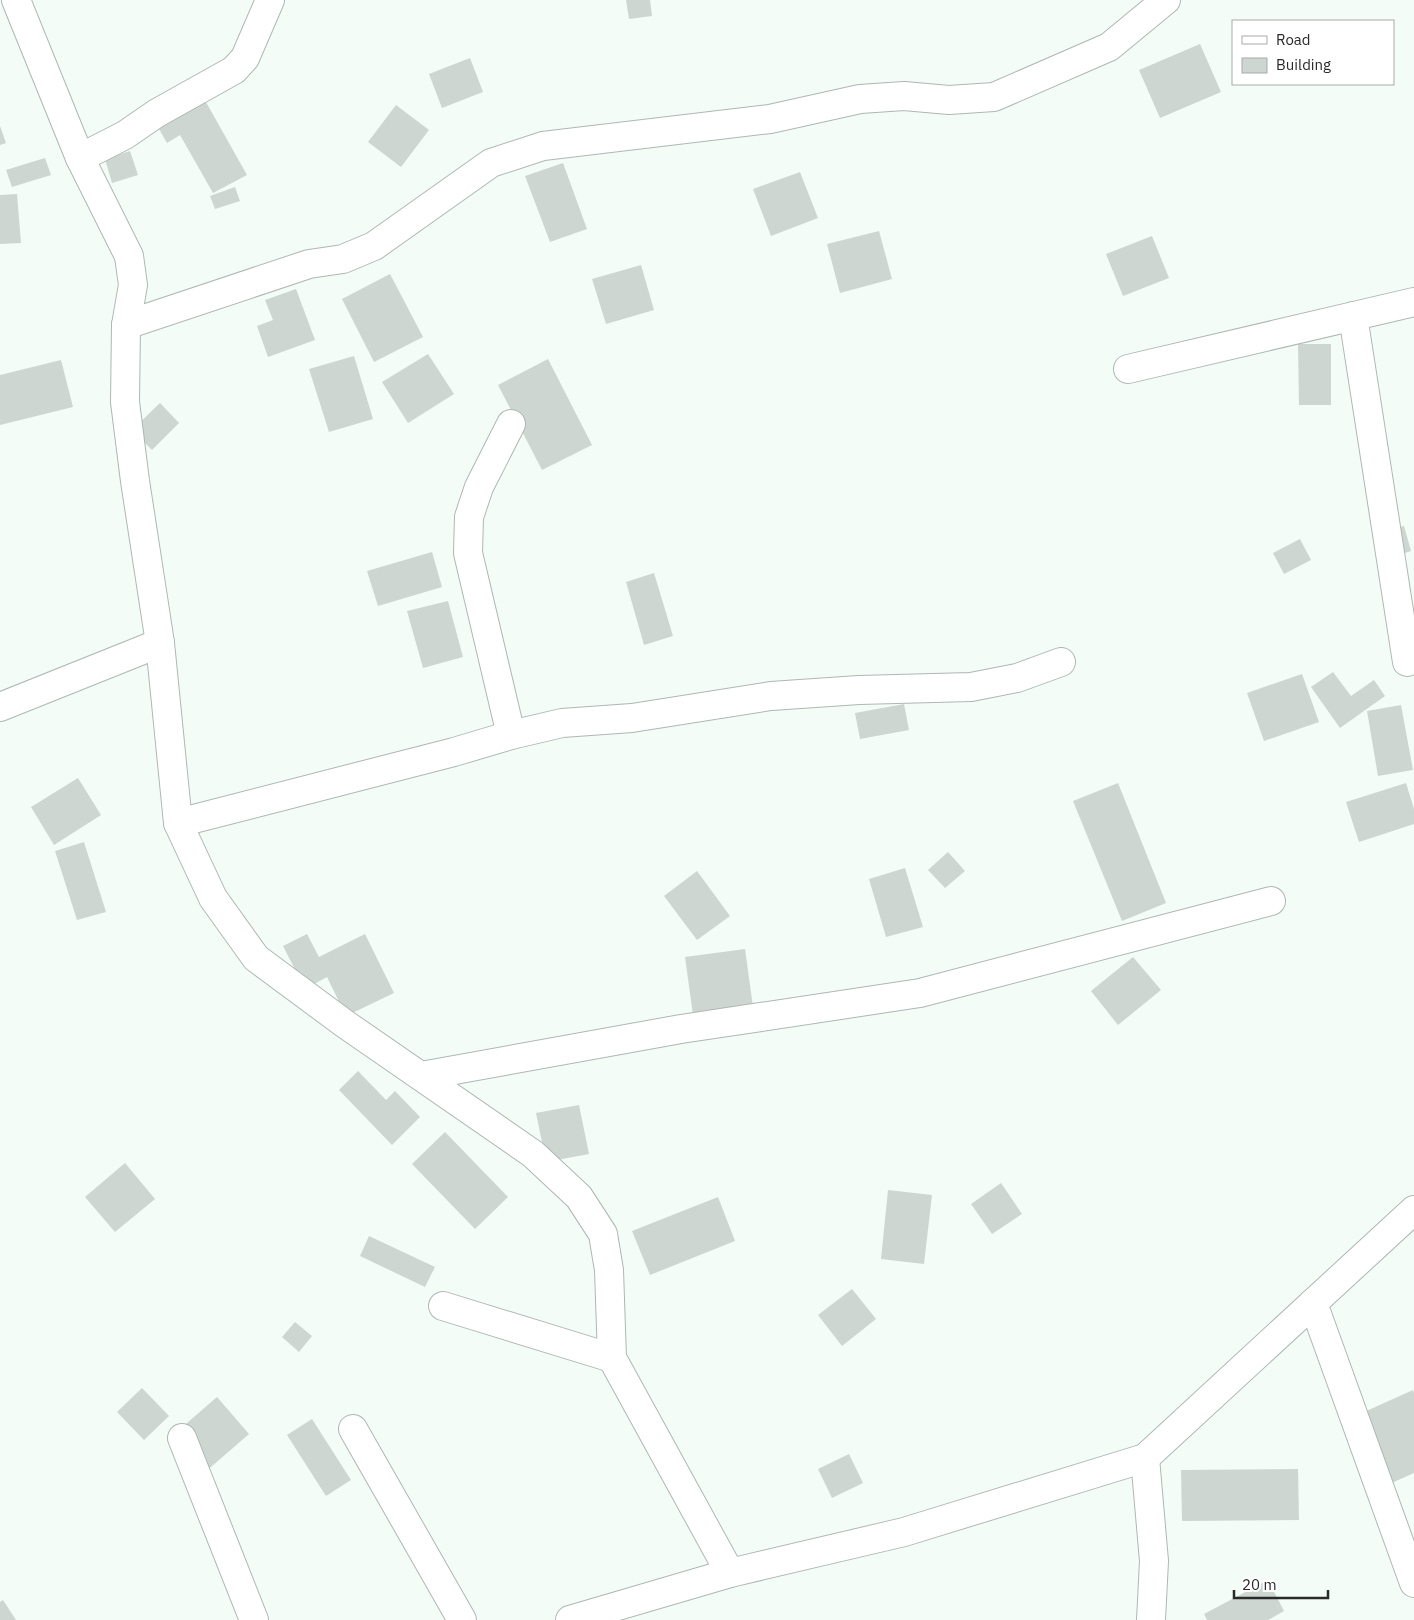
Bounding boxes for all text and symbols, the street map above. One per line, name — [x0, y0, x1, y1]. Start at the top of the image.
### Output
legend — [1232, 20, 1394, 85]
text: Road — [1276, 30, 1311, 49]
text: Building — [1276, 55, 1331, 74]
scale bar — [1234, 1568, 1328, 1600]
text: 20 m — [1242, 1575, 1277, 1594]

